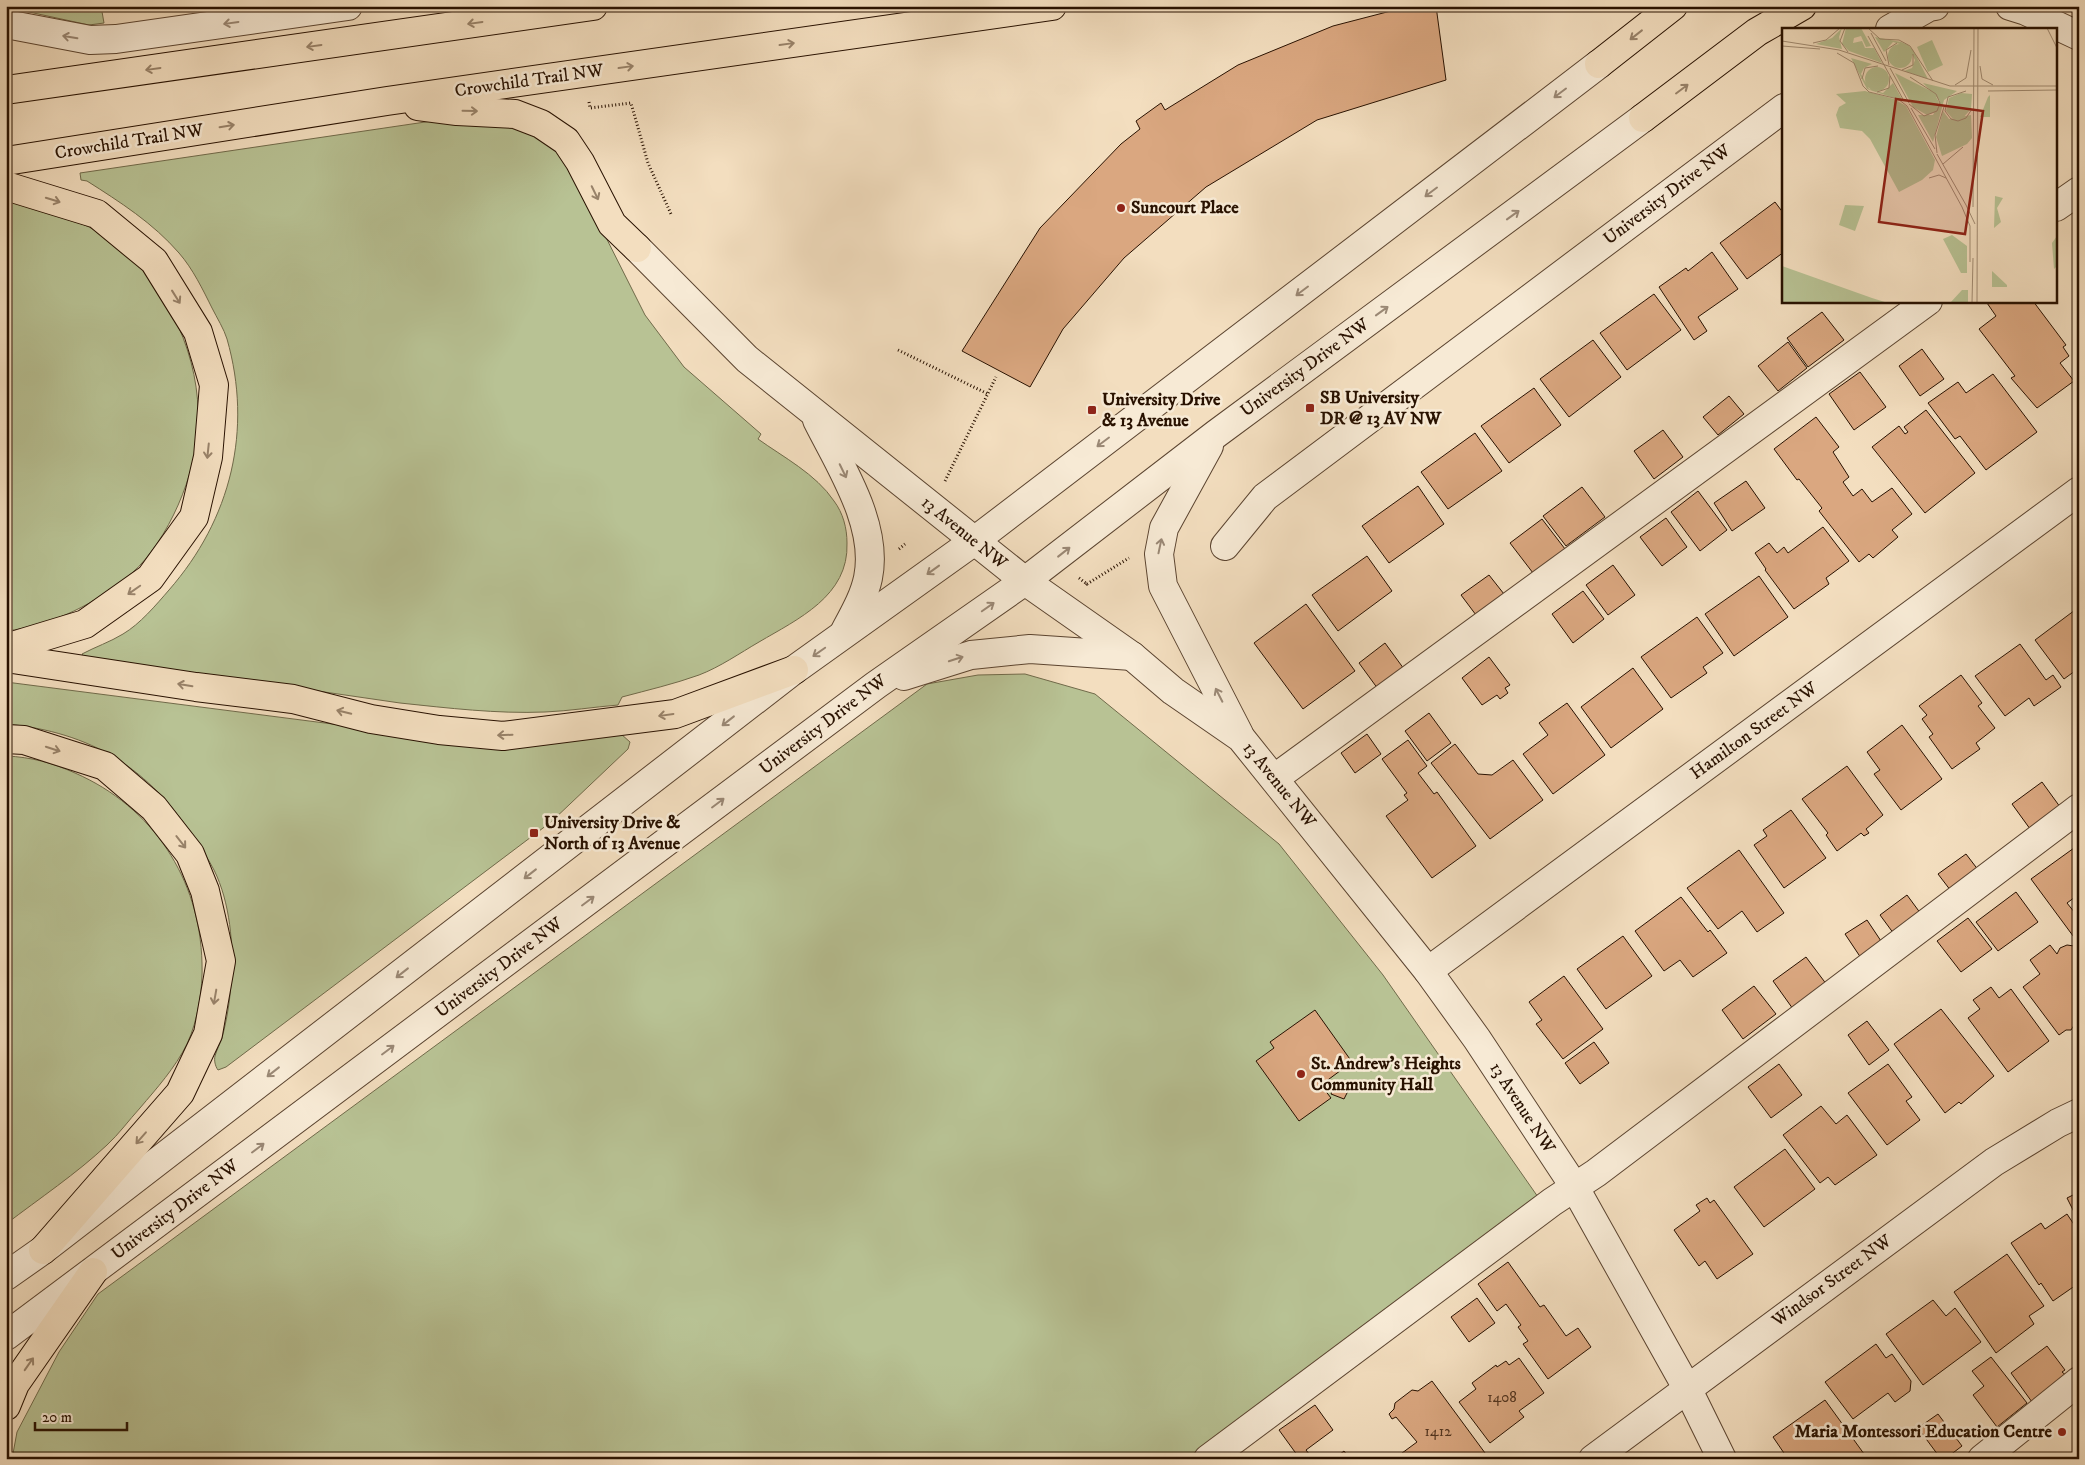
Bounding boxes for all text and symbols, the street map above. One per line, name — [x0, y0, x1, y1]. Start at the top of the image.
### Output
one-way arrow — [223, 18, 239, 28]
one-way arrow — [467, 18, 483, 28]
inset map — [1782, 28, 2058, 302]
one-way arrow — [1629, 30, 1643, 40]
one-way arrow — [62, 32, 78, 42]
one-way arrow — [778, 39, 794, 49]
one-way arrow — [307, 41, 323, 51]
street label: Crowchild Trail NW — [453, 60, 605, 102]
one-way arrow — [618, 62, 634, 72]
one-way arrow — [146, 64, 162, 74]
one-way arrow — [1675, 83, 1688, 94]
one-way arrow — [1554, 88, 1567, 99]
one-way arrow — [462, 107, 478, 116]
street label: Crowchild Trail NW — [53, 119, 205, 165]
one-way arrow — [219, 121, 235, 131]
street label: University Drive NW — [1599, 140, 1735, 250]
one-way arrow — [591, 185, 600, 200]
one-way arrow — [1424, 187, 1438, 197]
one-way arrow — [45, 196, 61, 206]
place label: Suncourt Place — [1131, 197, 1239, 219]
marker: Suncourt Place — [1115, 202, 1127, 214]
one-way arrow — [1506, 209, 1519, 220]
one-way arrow — [1296, 285, 1309, 296]
one-way arrow — [172, 290, 182, 304]
one-way arrow — [1375, 306, 1388, 317]
street label: University Drive NW — [1236, 314, 1374, 422]
place label: SB University DR @ 13 AV NW — [1320, 387, 1442, 430]
place label: University Drive & 13 Avenue — [1102, 389, 1221, 432]
marker: SB University DR @ 13 AV NW — [1304, 402, 1316, 414]
marker: University Drive & 13 Avenue — [1086, 404, 1098, 416]
one-way arrow — [1097, 437, 1110, 448]
one-way arrow — [203, 443, 213, 459]
one-way arrow — [839, 463, 848, 478]
street label: 13 Avenue NW — [917, 492, 1012, 575]
one-way arrow — [1156, 539, 1166, 555]
one-way arrow — [1057, 546, 1070, 557]
one-way arrow — [927, 565, 941, 575]
one-way arrow — [128, 584, 141, 595]
one-way arrow — [981, 602, 995, 612]
one-way arrow — [812, 647, 826, 657]
one-way arrow — [948, 654, 964, 664]
street label: University Drive NW — [755, 670, 891, 780]
street label: Hamilton Street NW — [1686, 677, 1822, 784]
one-way arrow — [177, 680, 193, 690]
one-way arrow — [1214, 687, 1224, 702]
one-way arrow — [337, 707, 353, 716]
one-way arrow — [658, 710, 674, 720]
one-way arrow — [722, 715, 735, 726]
one-way arrow — [497, 730, 514, 740]
street label: 13 Avenue NW — [1238, 738, 1321, 833]
one-way arrow — [45, 745, 61, 755]
one-way arrow — [711, 798, 725, 808]
place label: University Drive & North of 13 Avenue — [544, 812, 681, 855]
marker: University Drive & North of 13 Avenue — [528, 827, 540, 839]
one-way arrow — [176, 835, 186, 849]
one-way arrow — [524, 868, 537, 879]
one-way arrow — [581, 895, 594, 906]
street label: University Drive NW — [431, 913, 567, 1023]
one-way arrow — [395, 968, 409, 978]
one-way arrow — [209, 988, 219, 1004]
one-way arrow — [381, 1045, 394, 1056]
place label: St. Andrew's Heights Community Hall — [1311, 1053, 1461, 1096]
street label: 13 Avenue NW — [1484, 1058, 1560, 1158]
one-way arrow — [267, 1067, 280, 1078]
marker: St. Andrew's Heights Community Hall — [1295, 1068, 1307, 1080]
one-way arrow — [136, 1131, 147, 1144]
one-way arrow — [251, 1143, 265, 1153]
street label: University Drive NW — [107, 1155, 243, 1265]
street label: Windsor Street NW — [1767, 1230, 1896, 1332]
one-way arrow — [24, 1357, 34, 1371]
house number: 1408 — [1487, 1388, 1517, 1407]
scale bar — [35, 1400, 128, 1432]
text: 20 m — [42, 1408, 72, 1427]
place label: Maria Montessori Education Centre — [1795, 1421, 2053, 1443]
house number: 1412 — [1424, 1422, 1452, 1441]
marker: Maria Montessori Education Centre — [2056, 1426, 2068, 1438]

